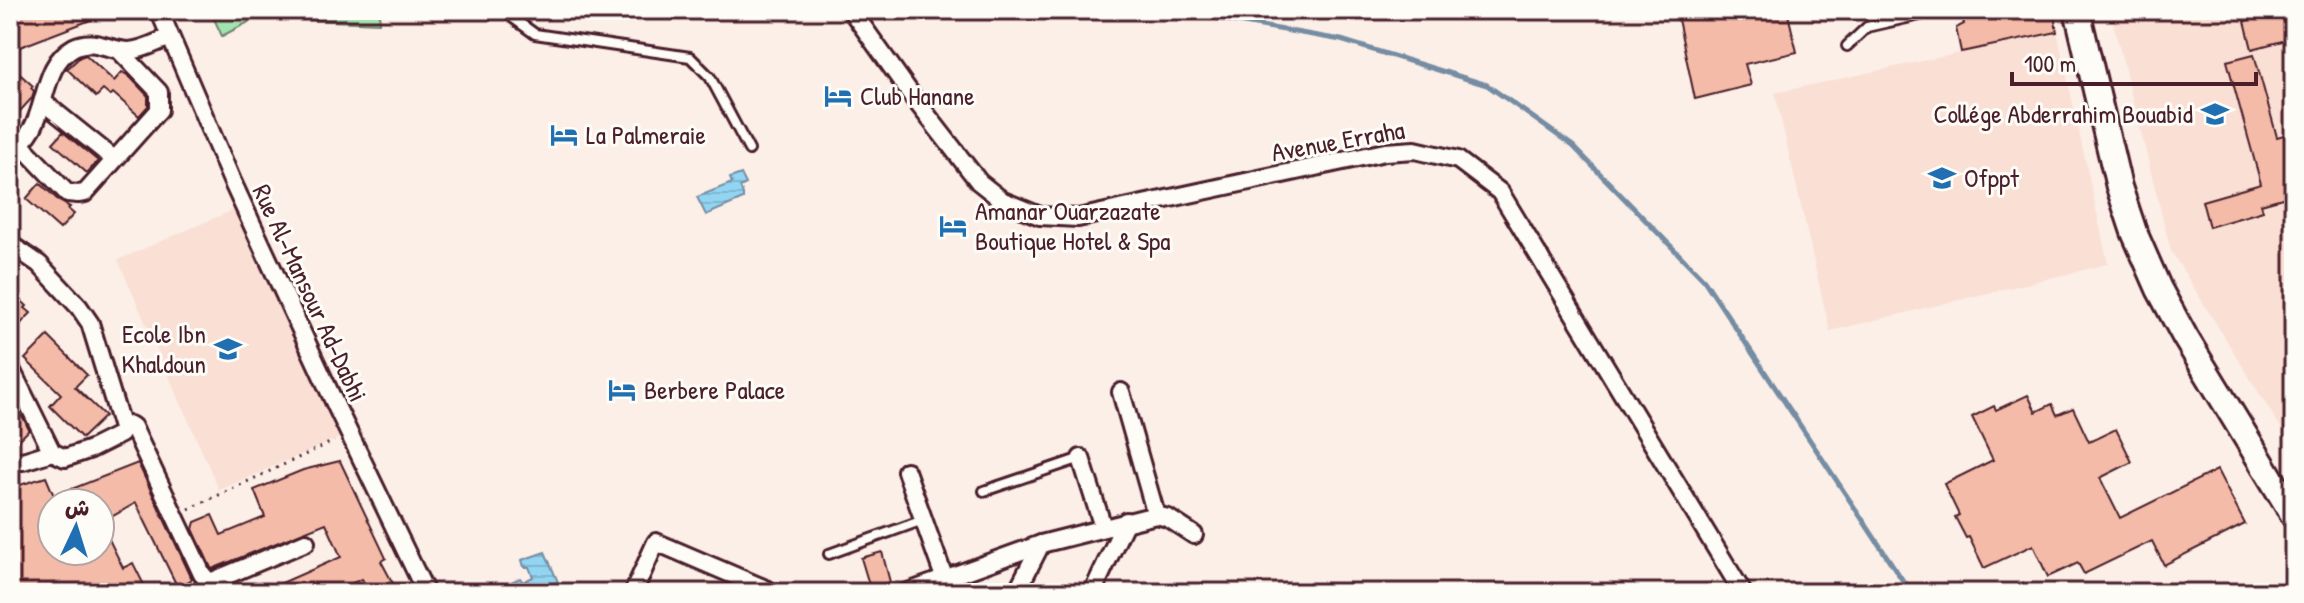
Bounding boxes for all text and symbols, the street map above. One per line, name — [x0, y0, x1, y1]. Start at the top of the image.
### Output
scale bar — [2012, 36, 2256, 86]
text: 100 m — [2024, 47, 2076, 79]
place label: Club Hanane — [860, 78, 975, 113]
hotel icon: Club Hanane — [823, 81, 853, 111]
place label: Collége Abderrahim Bouabid — [1933, 96, 2193, 131]
school or university icon: Collége Abderrahim Bouabid — [2200, 99, 2230, 129]
street label: Avenue Erraha — [1269, 112, 1407, 169]
place label: La Palmeraie — [586, 117, 706, 152]
hotel icon: La Palmeraie — [549, 120, 579, 150]
place label: Ofppt — [1964, 160, 2020, 195]
school or university icon: Ofppt — [1927, 163, 1957, 193]
street label: Rue Al-Mansour Ad-Dabhi — [245, 178, 376, 407]
place label: Amanar Ouarzazate Boutique Hotel & Spa — [975, 193, 1170, 258]
hotel icon: Amanar Ouarzazate Boutique Hotel & Spa — [938, 211, 968, 241]
place label: Ecole Ibn Khaldoun — [122, 316, 206, 381]
school or university icon: Ecole Ibn Khaldoun — [213, 334, 243, 364]
place label: Berbere Palace — [644, 372, 785, 407]
hotel icon: Berbere Palace — [607, 375, 637, 405]
north arrow — [36, 487, 116, 567]
text: ش — [64, 491, 91, 523]

